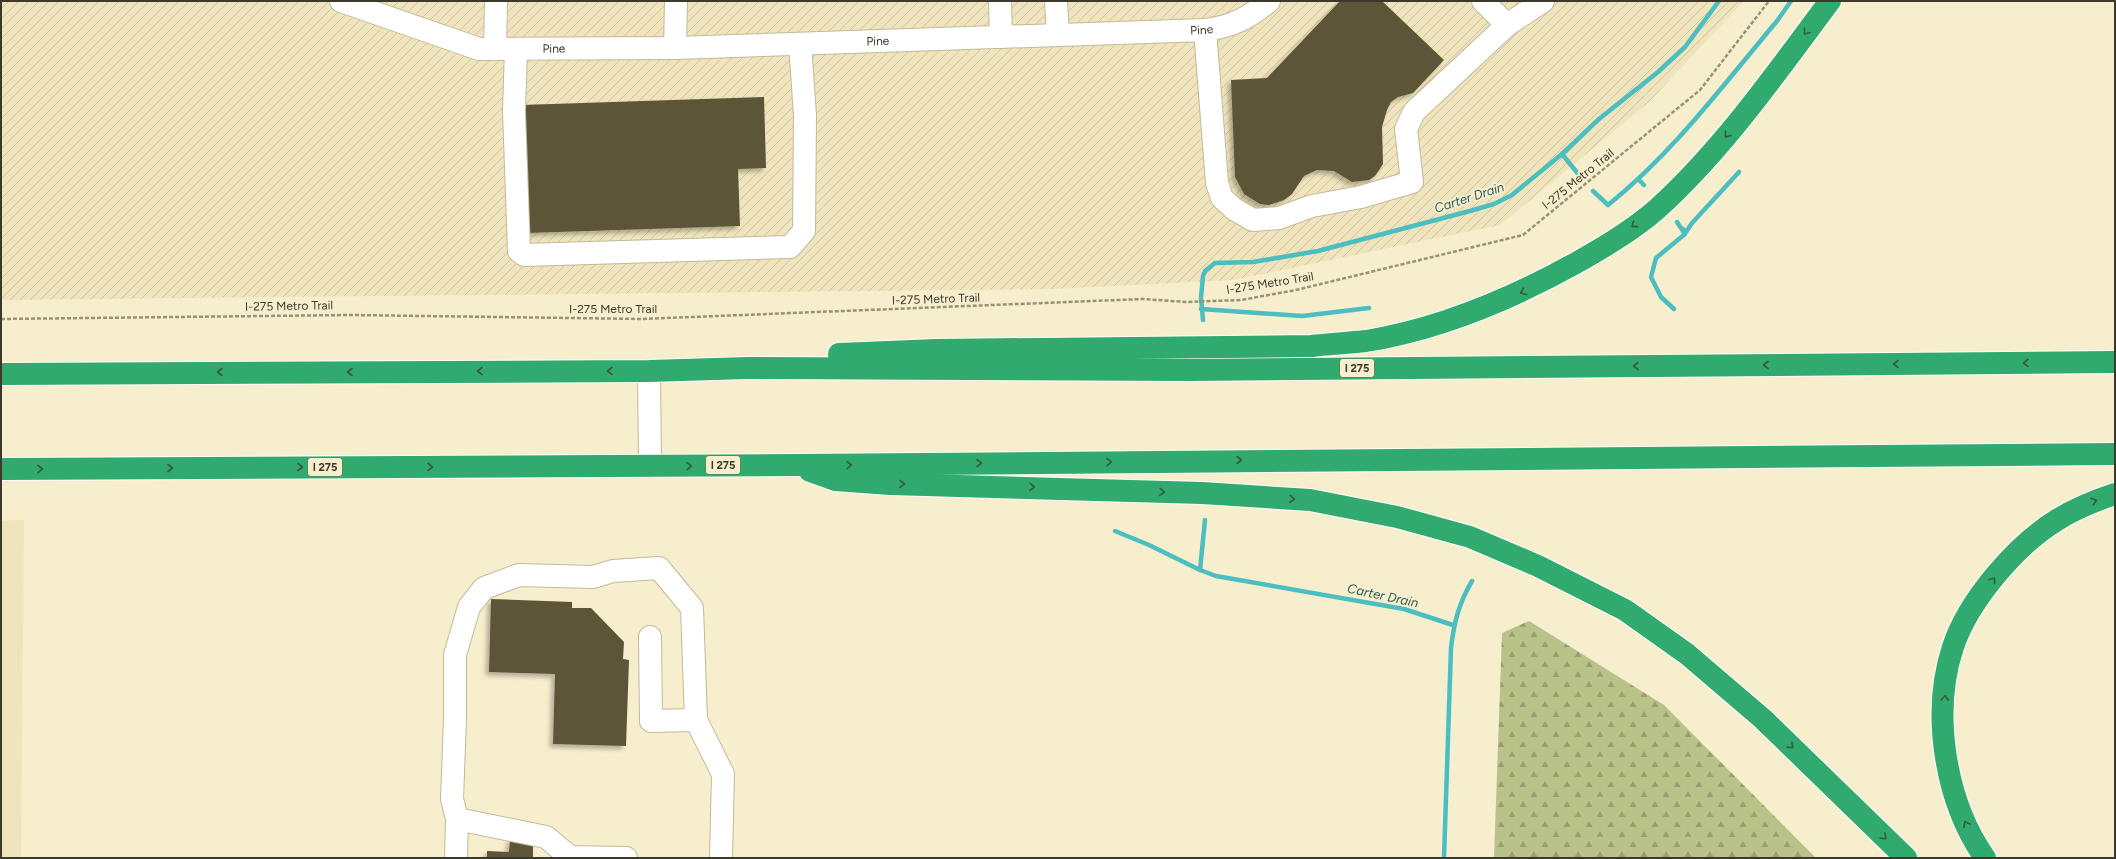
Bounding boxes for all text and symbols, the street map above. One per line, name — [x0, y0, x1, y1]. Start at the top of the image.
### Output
street label: Pine — [1190, 22, 1215, 38]
one-way arrow — [1804, 28, 1811, 35]
street label: Pine — [866, 34, 890, 49]
street label: Pine — [542, 42, 566, 56]
one-way arrow — [1725, 131, 1732, 138]
street label: I-275 Metro Trail — [1539, 146, 1617, 212]
water label: Carter Drain — [1432, 179, 1506, 216]
one-way arrow — [1631, 220, 1638, 228]
street label: I-275 Metro Trail — [1225, 269, 1315, 297]
one-way arrow — [1519, 287, 1526, 295]
street label: I-275 Metro Trail — [892, 290, 980, 308]
street label: I-275 Metro Trail — [245, 298, 333, 314]
street label: I-275 Metro Trail — [569, 302, 657, 316]
road number: I 275 — [1340, 359, 1374, 377]
one-way arrow — [2023, 359, 2029, 367]
one-way arrow — [1893, 360, 1899, 368]
one-way arrow — [1763, 361, 1769, 369]
one-way arrow — [1633, 362, 1639, 370]
one-way arrow — [347, 367, 353, 376]
one-way arrow — [477, 367, 483, 375]
one-way arrow — [607, 367, 613, 375]
one-way arrow — [217, 368, 223, 376]
road number: I 275 — [706, 456, 740, 474]
one-way arrow — [1236, 456, 1242, 464]
one-way arrow — [1106, 457, 1112, 466]
road number: I 275 — [308, 458, 342, 476]
one-way arrow — [976, 459, 982, 467]
one-way arrow — [846, 460, 852, 469]
one-way arrow — [686, 461, 692, 470]
one-way arrow — [297, 463, 303, 471]
one-way arrow — [427, 463, 433, 471]
one-way arrow — [167, 464, 173, 472]
one-way arrow — [37, 465, 43, 473]
one-way arrow — [899, 480, 905, 488]
one-way arrow — [1029, 483, 1035, 492]
one-way arrow — [1159, 488, 1165, 496]
one-way arrow — [1289, 494, 1295, 503]
one-way arrow — [2090, 497, 2097, 506]
one-way arrow — [1988, 577, 1996, 584]
water label: Carter Drain — [1346, 581, 1420, 610]
one-way arrow — [1940, 695, 1949, 701]
one-way arrow — [1786, 741, 1794, 749]
one-way arrow — [1963, 821, 1970, 829]
one-way arrow — [1879, 832, 1887, 839]

